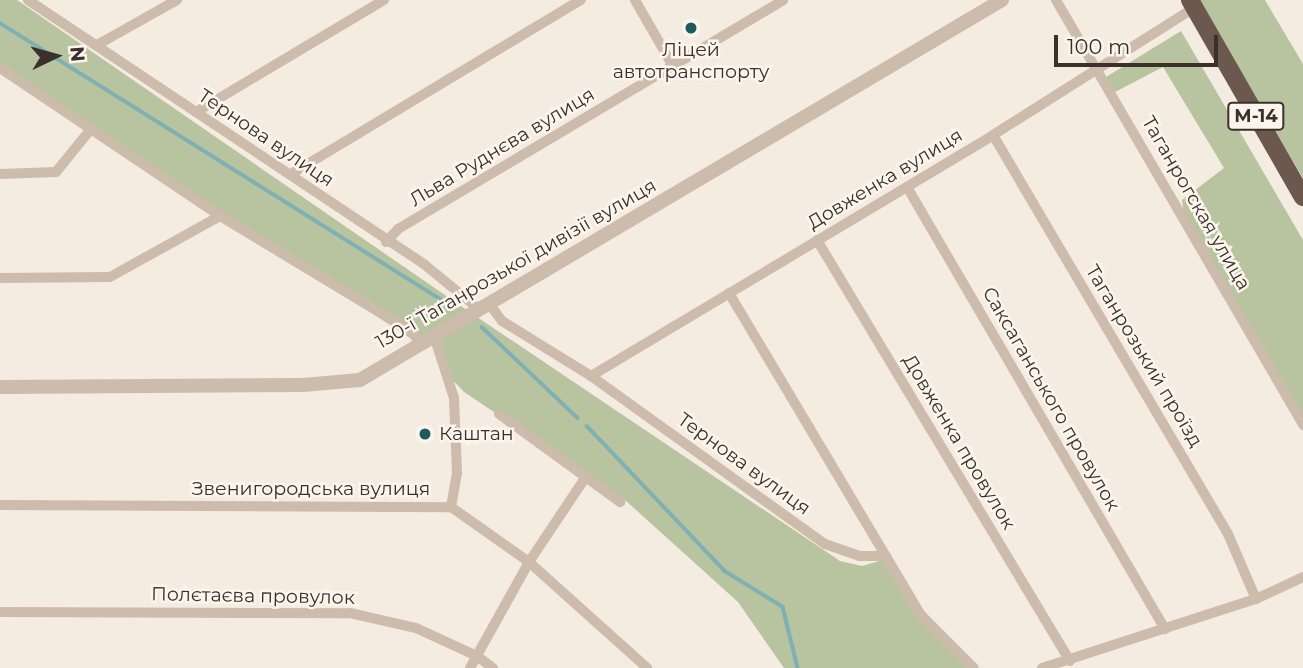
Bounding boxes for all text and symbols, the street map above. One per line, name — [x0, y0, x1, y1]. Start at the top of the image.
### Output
marker: Ліцей автотранспорту — [683, 20, 699, 36]
north arrow — [21, 21, 91, 91]
scale bar — [1058, 21, 1222, 65]
text: 100 m — [1067, 34, 1130, 59]
place label: Ліцей автотранспорту — [613, 39, 769, 83]
text: N — [65, 45, 90, 63]
street label: Льва Руднєва вулиця — [405, 83, 599, 211]
street label: Тернова вулиця — [194, 84, 338, 192]
road number: М-14 — [1226, 102, 1286, 131]
street label: Таганрогская улица — [1137, 112, 1255, 294]
street label: Довженка вулиця — [803, 124, 967, 234]
street label: 130-ї Таганрозької дивізії вулиця — [372, 174, 660, 354]
street label: Таганрозький проїзд — [1081, 261, 1207, 451]
street label: Саксаганського провулок — [977, 283, 1125, 515]
street label: Довженка провулок — [898, 350, 1020, 534]
street label: Тернова вулиця — [673, 408, 815, 520]
place label: Каштан — [439, 423, 514, 445]
marker: Каштан — [417, 426, 433, 442]
street label: Звенигородська вулиця — [192, 478, 430, 500]
street label: Полєтаєва провулок — [151, 583, 355, 609]

